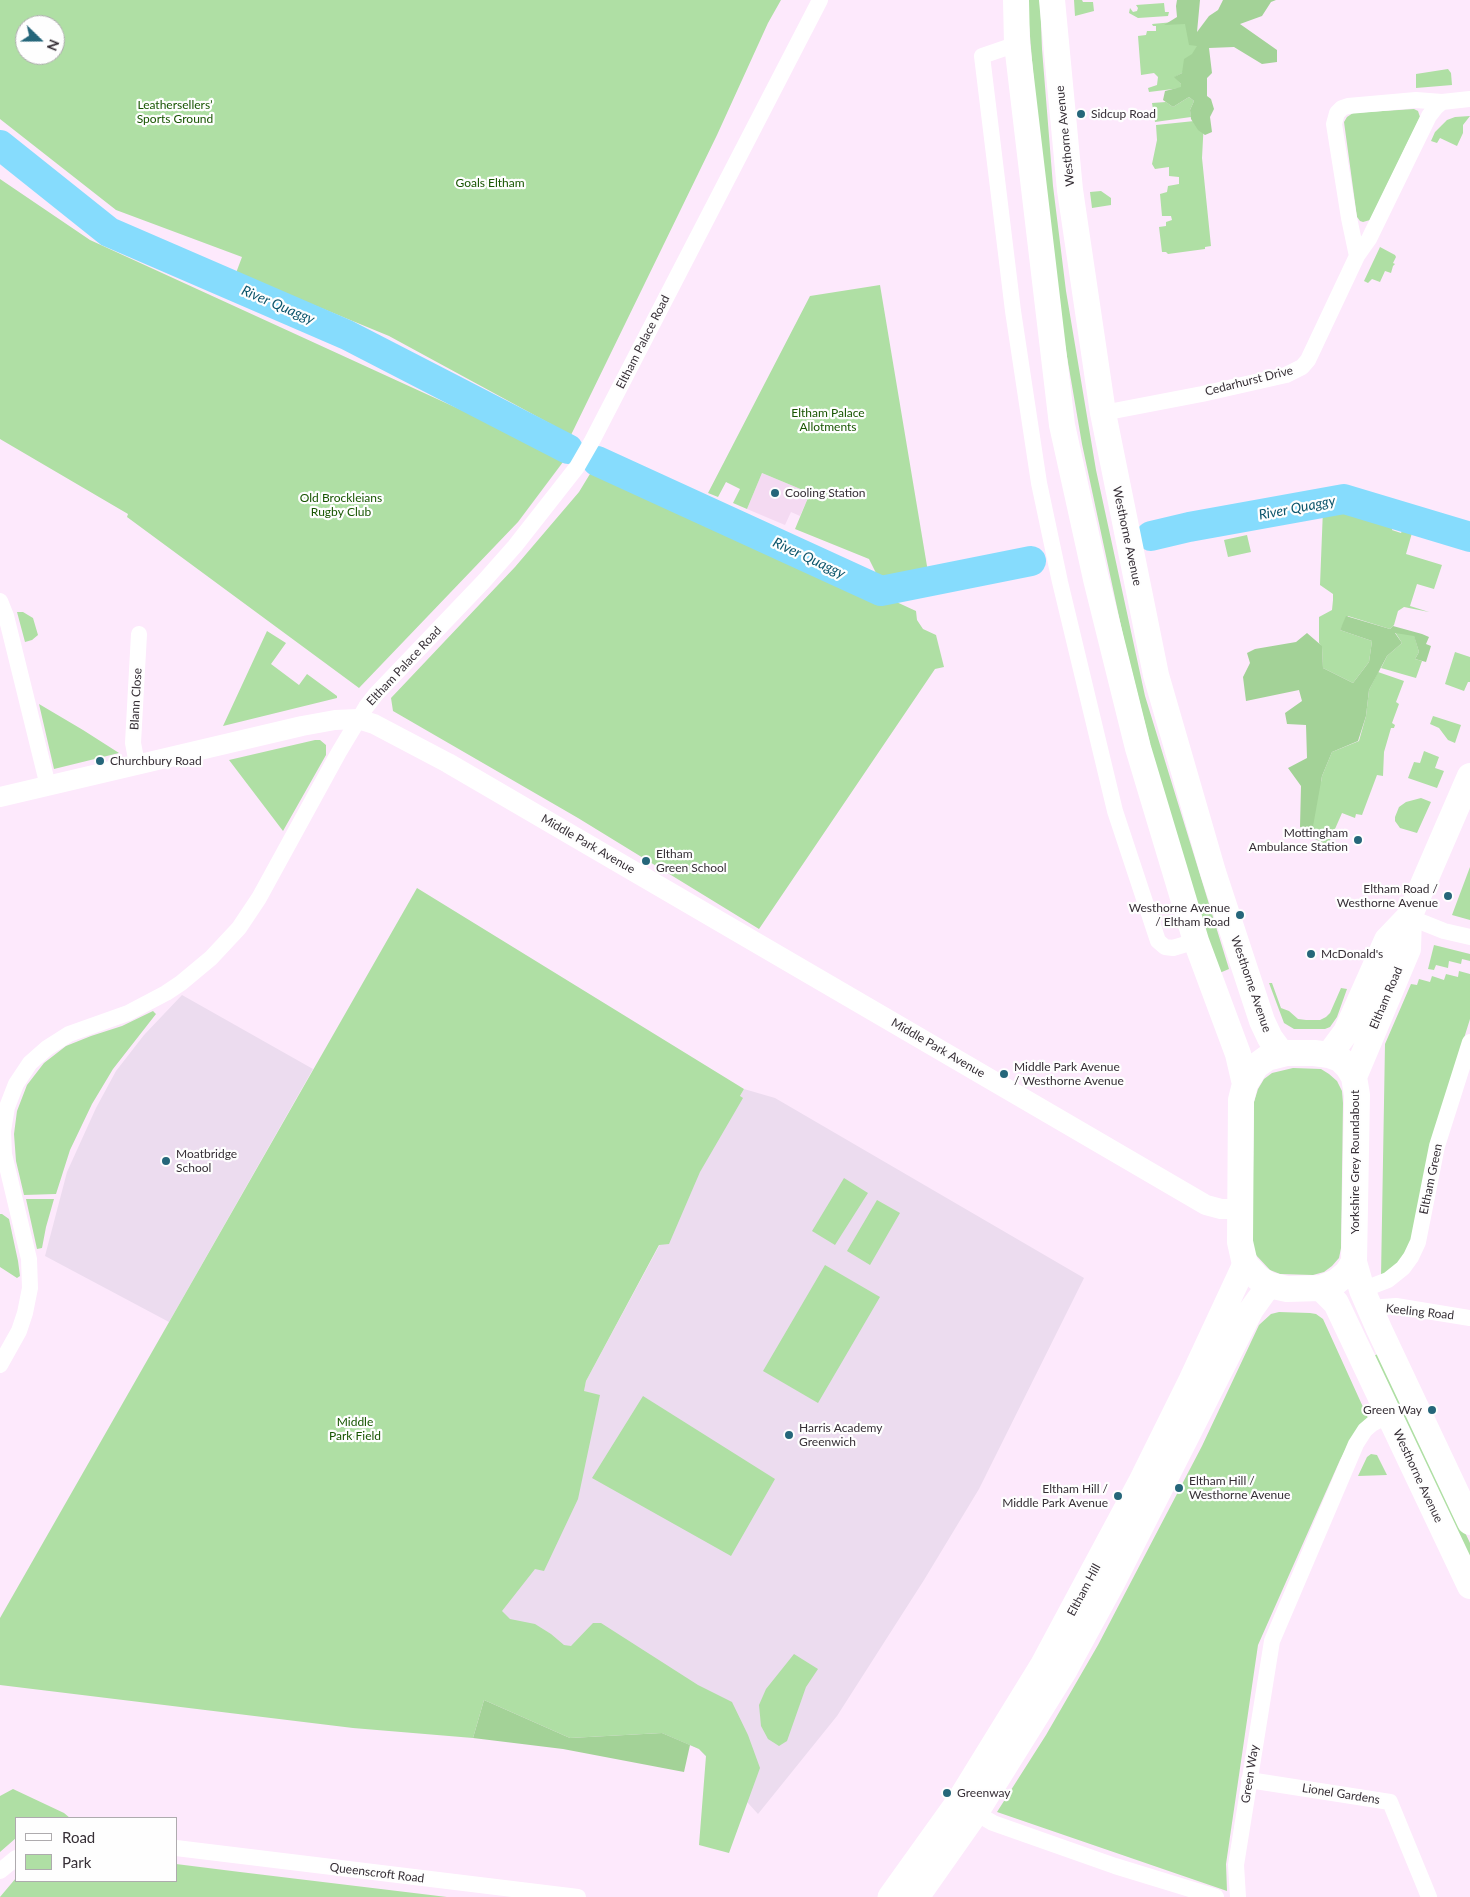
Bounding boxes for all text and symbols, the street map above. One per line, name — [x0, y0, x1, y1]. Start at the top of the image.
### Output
north arrow — [15, 15, 65, 65]
text: N — [44, 37, 63, 54]
street label: Westhorne Avenue — [1053, 85, 1077, 187]
park label: Leathersellers’ Sports Ground — [137, 98, 213, 126]
place label: Sidcup Road — [1091, 107, 1156, 121]
marker: Sidcup Road — [1075, 108, 1087, 120]
park label: Goals Eltham — [455, 176, 525, 190]
water label: River Quaggy — [239, 282, 317, 328]
street label: Eltham Palace Road — [613, 293, 673, 391]
street label: Cedarhurst Drive — [1204, 363, 1294, 399]
park label: Eltham Palace Allotments — [791, 406, 865, 434]
street label: Westhorne Avenue — [1109, 485, 1145, 587]
place label: Cooling Station — [785, 486, 866, 500]
marker: Cooling Station — [769, 487, 781, 499]
park label: Old Brockleians Rugby Club — [300, 491, 382, 519]
water label: River Quaggy — [1257, 492, 1337, 524]
water label: River Quaggy — [770, 534, 848, 582]
street label: Eltham Palace Road — [364, 623, 444, 709]
street label: Blann Close — [127, 668, 145, 730]
place label: Churchbury Road — [110, 754, 202, 768]
marker: Churchbury Road — [94, 755, 106, 767]
street label: Middle Park Avenue — [539, 811, 637, 877]
place label: Mottingham Ambulance Station — [1249, 826, 1348, 854]
marker: Mottingham Ambulance Station — [1352, 834, 1364, 846]
place label: Eltham Green School — [656, 847, 727, 875]
marker: Eltham Green School — [640, 855, 652, 867]
place label: Eltham Road / Westhorne Avenue — [1337, 882, 1438, 910]
marker: Eltham Road / Westhorne Avenue — [1442, 890, 1454, 902]
place label: Westhorne Avenue / Eltham Road — [1129, 901, 1230, 929]
marker: Westhorne Avenue / Eltham Road — [1234, 909, 1246, 921]
street label: Westhorne Avenue — [1228, 934, 1274, 1034]
place label: McDonald's — [1321, 947, 1383, 961]
marker: McDonald's — [1305, 948, 1317, 960]
street label: Eltham Road — [1366, 965, 1406, 1031]
street label: Middle Park Avenue — [889, 1015, 987, 1081]
place label: Middle Park Avenue / Westhorne Avenue — [1014, 1060, 1124, 1088]
marker: Middle Park Avenue / Westhorne Avenue — [998, 1068, 1010, 1080]
street label: Yorkshire Grey Roundabout — [1348, 1090, 1362, 1234]
street label: Eltham Green — [1416, 1142, 1446, 1216]
place label: Moatbridge School — [176, 1147, 237, 1175]
marker: Moatbridge School — [160, 1155, 172, 1167]
street label: Keeling Road — [1385, 1301, 1455, 1323]
place label: Green Way — [1363, 1403, 1422, 1417]
marker: Green Way — [1426, 1404, 1438, 1416]
park label: Middle Park Field — [329, 1415, 381, 1443]
place label: Harris Academy Greenwich — [799, 1421, 882, 1449]
street label: Westhorne Avenue — [1390, 1427, 1446, 1525]
marker: Harris Academy Greenwich — [783, 1429, 795, 1441]
place label: Eltham Hill / Westhorne Avenue — [1189, 1474, 1290, 1502]
place label: Eltham Hill / Middle Park Avenue — [1002, 1482, 1108, 1510]
marker: Eltham Hill / Westhorne Avenue — [1173, 1482, 1185, 1494]
marker: Eltham Hill / Middle Park Avenue — [1112, 1490, 1124, 1502]
street label: Eltham Hill — [1064, 1561, 1104, 1619]
street label: Green Way — [1238, 1744, 1262, 1804]
street label: Lionel Gardens — [1301, 1781, 1381, 1807]
place label: Greenway — [957, 1786, 1010, 1800]
marker: Greenway — [941, 1787, 953, 1799]
legend — [15, 1817, 178, 1882]
text: Road — [62, 1828, 95, 1846]
text: Park — [62, 1853, 91, 1871]
street label: Queenscroft Road — [329, 1860, 425, 1886]

